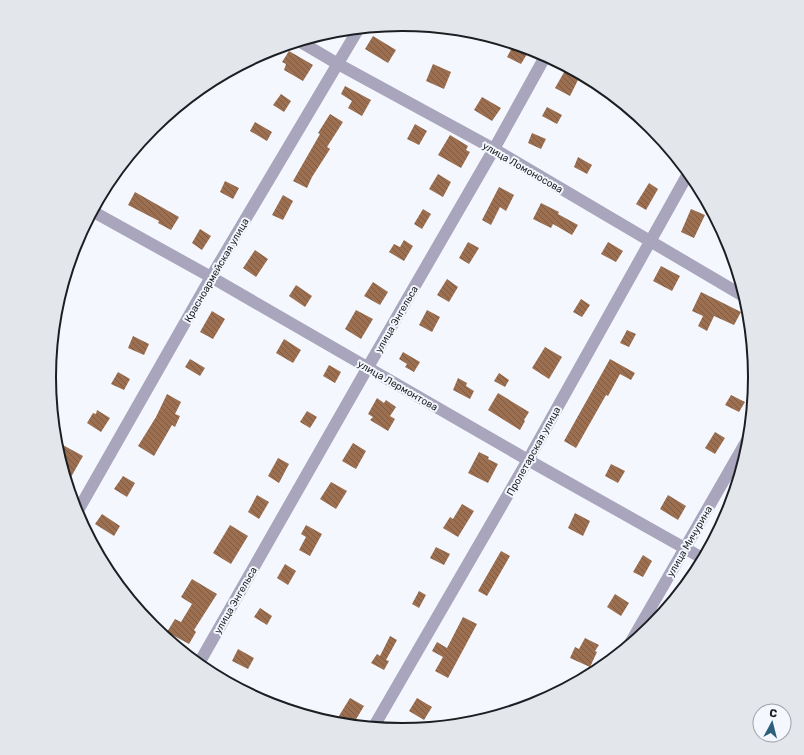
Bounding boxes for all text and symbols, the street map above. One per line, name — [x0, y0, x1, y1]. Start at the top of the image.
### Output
street label: улица Ломоносова — [480, 140, 565, 196]
street label: Красноармейская улица — [182, 216, 252, 325]
street label: улица Энгельса — [373, 284, 421, 355]
street label: улица Лермонтова — [355, 358, 440, 414]
street label: Пролетарская улица — [504, 405, 563, 498]
street label: улица Мичурина — [665, 504, 715, 579]
street label: улица Энгельса — [212, 565, 260, 636]
north arrow — [752, 703, 792, 743]
text: С — [769, 707, 778, 721]

